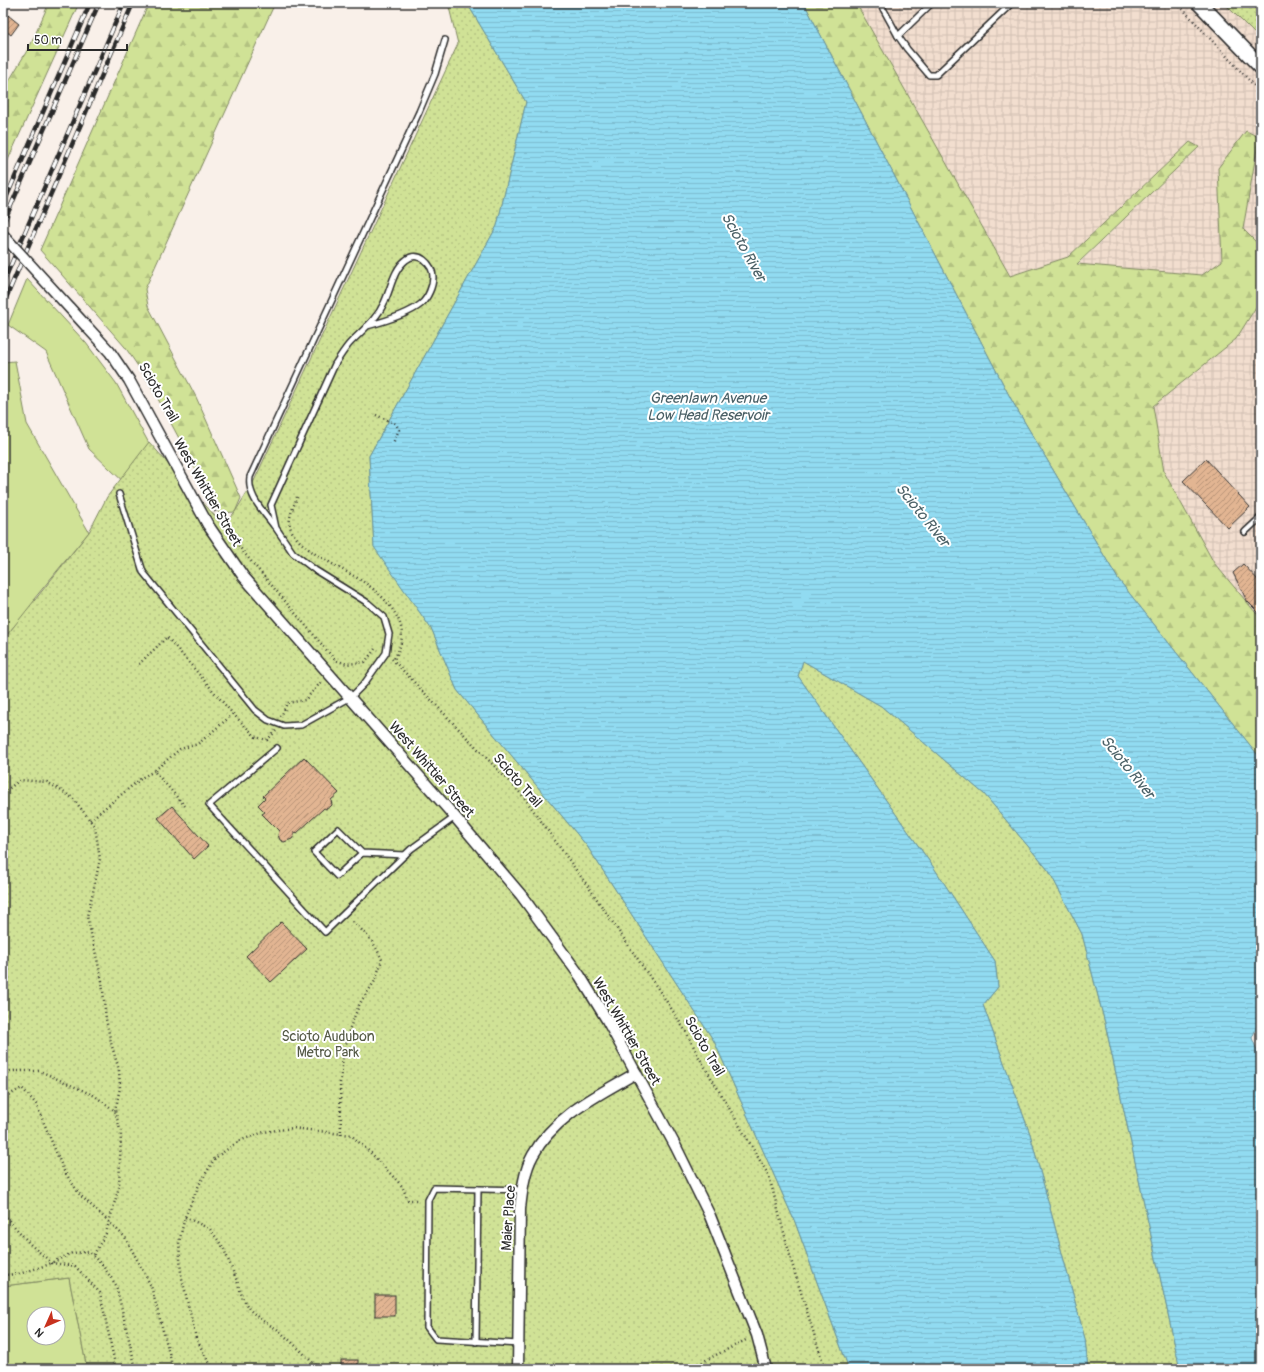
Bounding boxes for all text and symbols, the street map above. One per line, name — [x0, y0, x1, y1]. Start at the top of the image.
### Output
scale bar — [28, 26, 127, 52]
text: 50 m — [34, 33, 62, 48]
water label: Scioto River — [717, 210, 771, 286]
street label: Scioto Trail — [135, 359, 182, 425]
water label: Greenlawn Avenue Low Head Reservoir — [647, 389, 771, 425]
street label: West Whittier Street — [170, 435, 246, 549]
water label: Scioto River — [891, 480, 955, 552]
street label: West Whittier Street — [385, 718, 478, 821]
water label: Scioto River — [1096, 732, 1160, 804]
street label: Scioto Trail — [490, 750, 546, 811]
street label: West Whittier Street — [589, 974, 665, 1088]
street label: Scioto Trail — [681, 1013, 728, 1079]
park label: Scioto Audubon Metro Park — [281, 1028, 375, 1061]
street label: Maier Place — [498, 1185, 519, 1251]
north arrow — [26, 1306, 66, 1346]
text: N — [32, 1325, 47, 1340]

